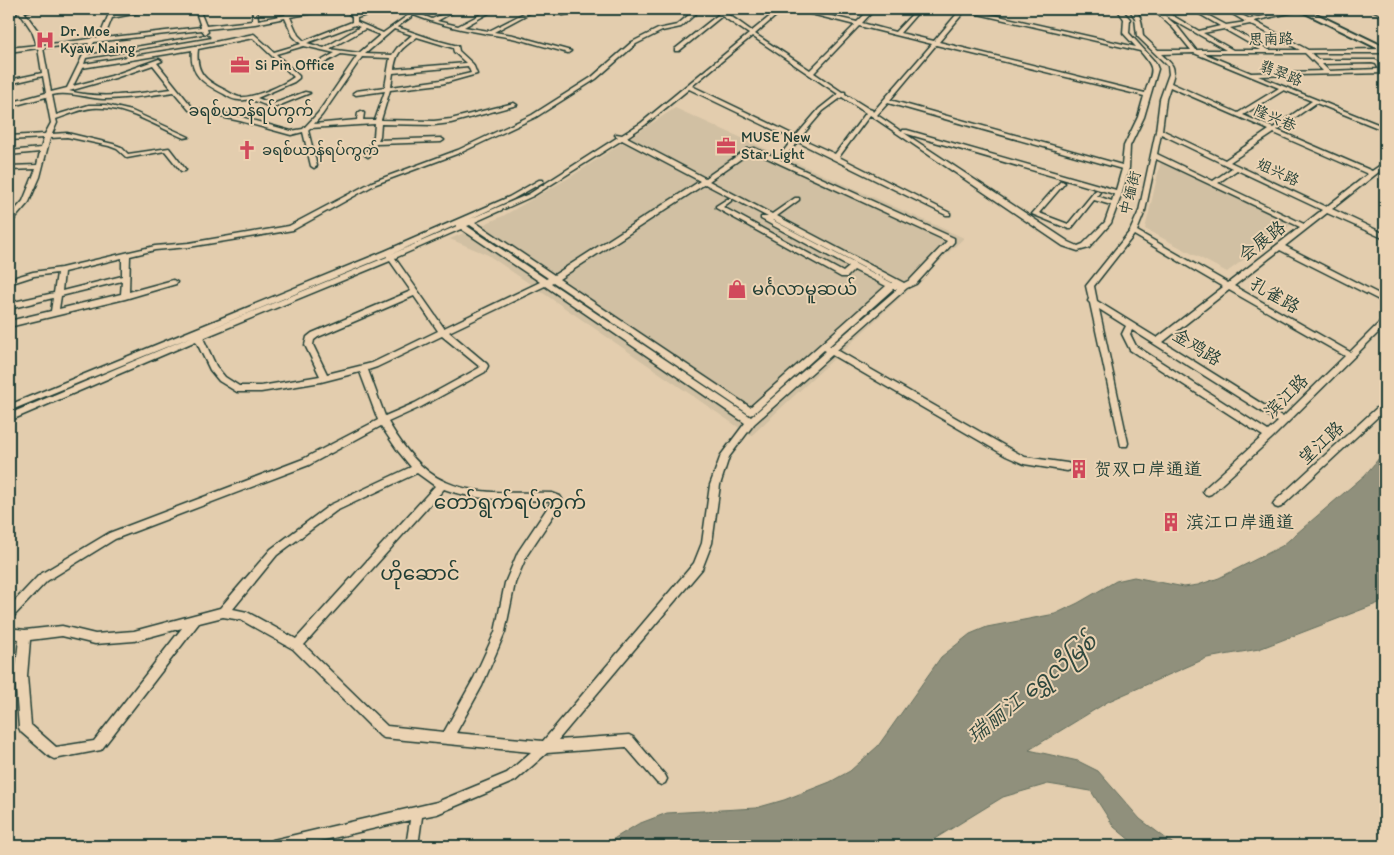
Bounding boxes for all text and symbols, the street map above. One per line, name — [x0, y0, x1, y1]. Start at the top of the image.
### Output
place label: Dr. Moe Kyaw Naing — [60, 22, 136, 57]
hospital icon: Dr. Moe Kyaw Naing — [34, 29, 56, 51]
street label: 思南路 — [1248, 30, 1294, 48]
office icon: Si Pin Office — [229, 54, 251, 76]
place label: Si Pin Office — [255, 56, 335, 74]
street label: 翡翠路 — [1257, 56, 1305, 90]
district label: ခရစ်ယာန်ရပ်ကွက် — [189, 99, 313, 124]
street label: 隆兴巷 — [1251, 101, 1299, 135]
place label: MUSE New Star Light — [741, 128, 810, 163]
office icon: MUSE New Star Light — [715, 135, 737, 157]
church icon: ခရစ်ယာန်ရပ်ကွက် — [236, 139, 258, 161]
place label: ခရစ်ယာန်ရပ်ကွက် — [262, 140, 379, 162]
street label: 姐兴路 — [1254, 154, 1302, 190]
street label: 中缅街 — [1115, 169, 1145, 217]
street label: 会展路 — [1234, 216, 1290, 266]
street label: 孔雀路 — [1246, 272, 1304, 318]
place label: မင်္ဂလာမူဆယ် — [752, 276, 857, 304]
shop icon: မင်္ဂလာမူဆယ် — [726, 278, 748, 300]
street label: 金鸡路 — [1168, 323, 1226, 371]
street label: 滨江路 — [1259, 369, 1313, 423]
street label: 望江路 — [1294, 417, 1348, 469]
building icon: 贺双口岸通道 — [1068, 458, 1090, 480]
place label: 贺双口岸通道 — [1094, 458, 1202, 480]
district label: တော်ရွက်ရပ်ကွက် — [434, 488, 586, 518]
building icon: 滨江口岸通道 — [1160, 511, 1182, 533]
place label: 滨江口岸通道 — [1186, 511, 1294, 533]
district label: ဟိုဆောင် — [380, 559, 460, 590]
water label: 瑞丽江 ရွှေလီမြစ် — [960, 625, 1106, 753]

